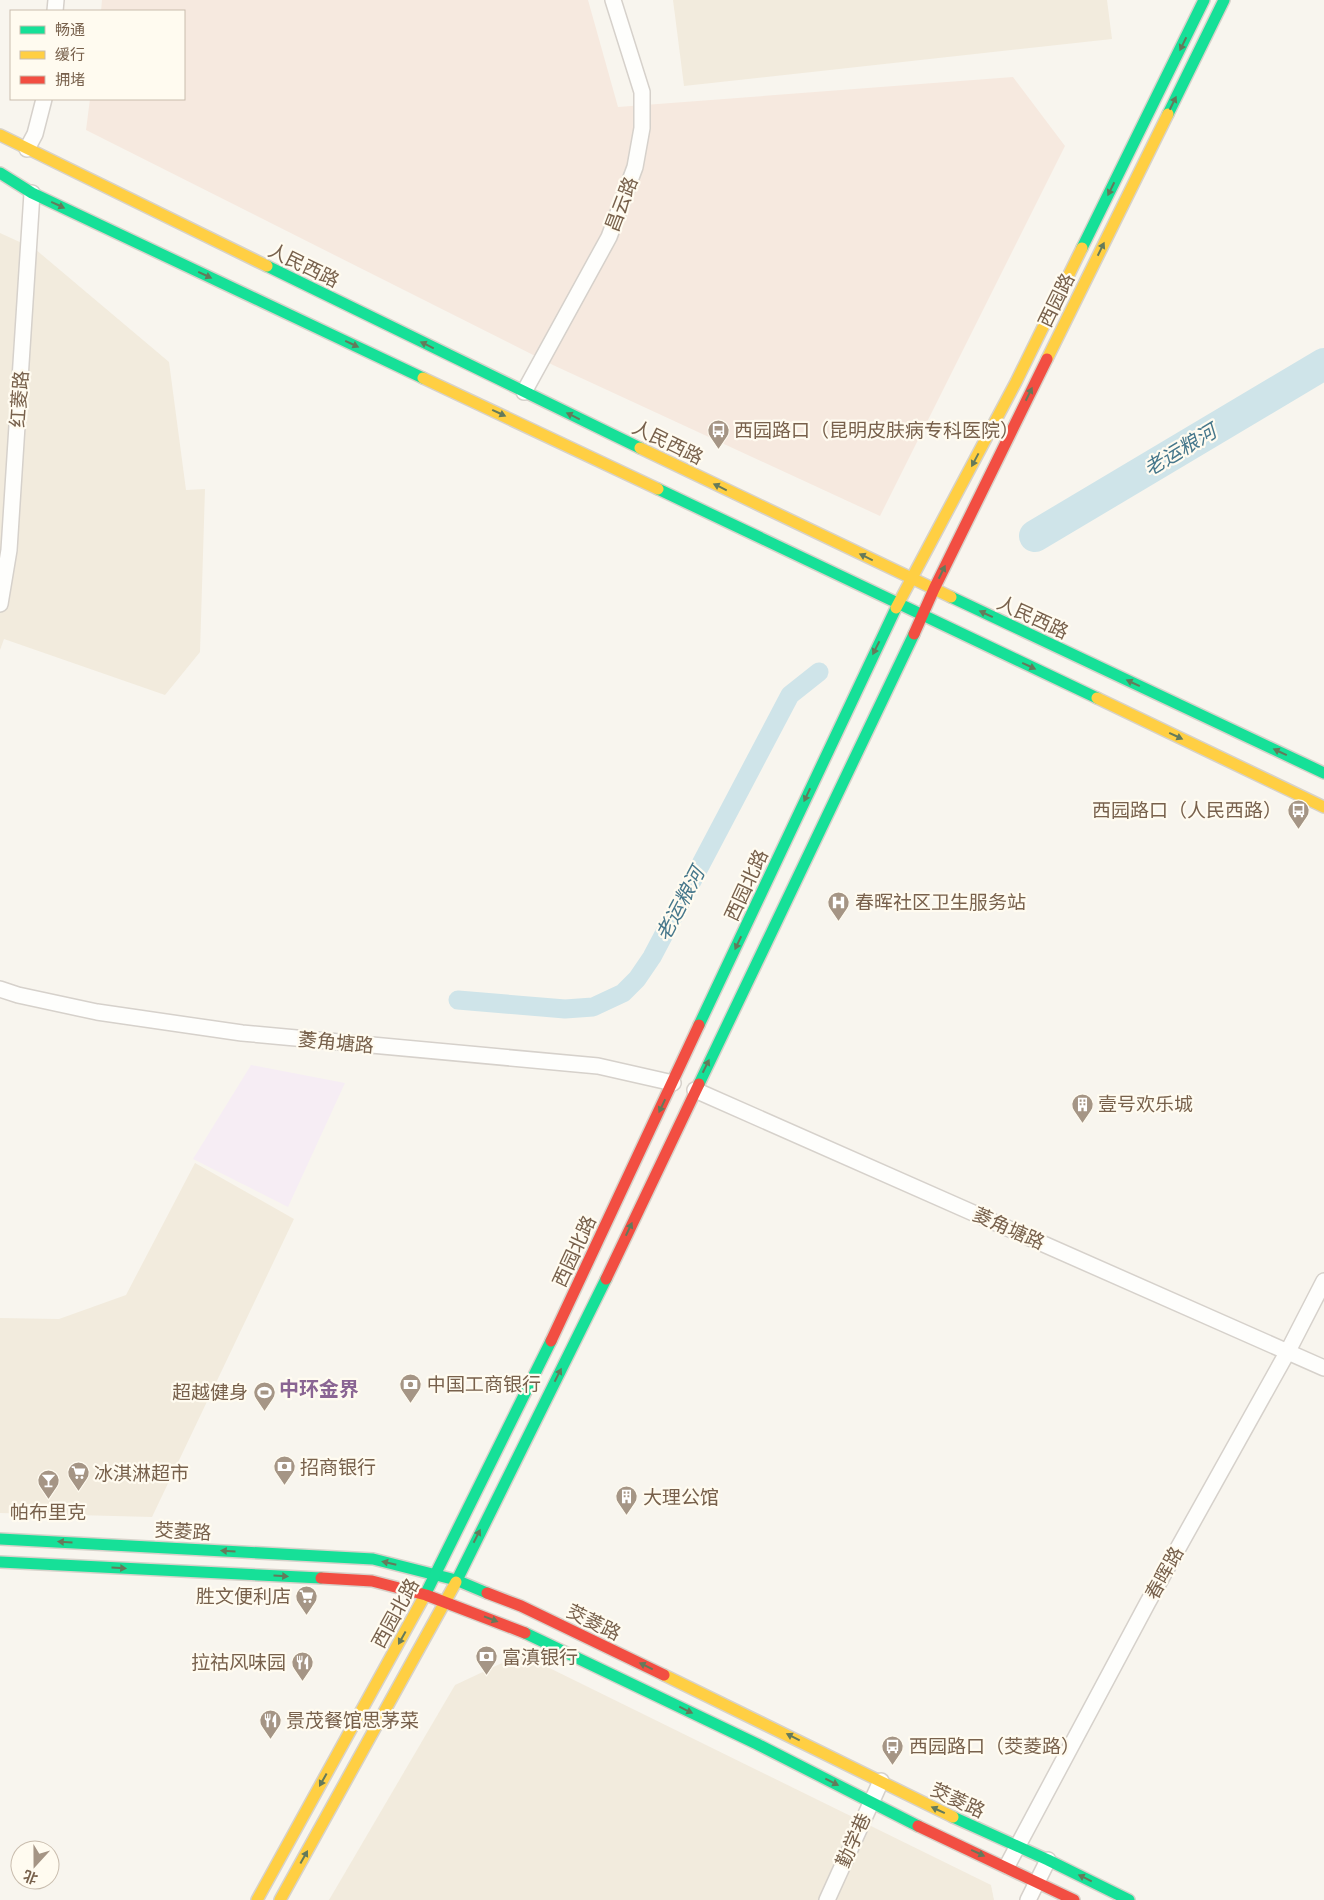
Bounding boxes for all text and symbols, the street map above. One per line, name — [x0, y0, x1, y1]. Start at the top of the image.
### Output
legend — [10, 10, 185, 100]
text: 畅通 — [55, 22, 85, 38]
one-way arrow — [1178, 37, 1186, 51]
text: 缓行 — [55, 47, 85, 63]
text: 拥堵 — [55, 72, 85, 88]
one-way arrow — [1169, 96, 1177, 110]
street label: 昌云路 — [602, 174, 641, 235]
one-way arrow — [1107, 182, 1115, 197]
one-way arrow — [51, 202, 65, 210]
street label: 人民西路 — [265, 240, 342, 292]
one-way arrow — [1097, 242, 1105, 256]
street label: 西园路 — [1035, 270, 1078, 330]
one-way arrow — [198, 271, 212, 279]
one-way arrow — [345, 340, 359, 348]
one-way arrow — [420, 341, 434, 349]
street label: 红菱路 — [7, 370, 32, 428]
one-way arrow — [1025, 387, 1033, 402]
one-way arrow — [492, 409, 506, 417]
one-way arrow — [566, 412, 581, 420]
street label: 人民西路 — [629, 417, 706, 469]
bus stop icon: 西园路口（昆明皮肤病专科医院） — [706, 418, 730, 449]
water label: 老运粮河 — [1141, 419, 1223, 480]
place label: 西园路口（昆明皮肤病专科医院） — [734, 420, 1019, 441]
one-way arrow — [971, 452, 979, 467]
one-way arrow — [713, 482, 727, 490]
one-way arrow — [859, 553, 873, 561]
one-way arrow — [938, 565, 946, 579]
street label: 人民西路 — [994, 593, 1071, 643]
one-way arrow — [979, 610, 993, 618]
one-way arrow — [872, 641, 880, 655]
one-way arrow — [1021, 662, 1036, 671]
one-way arrow — [1126, 679, 1140, 687]
one-way arrow — [1168, 732, 1183, 740]
one-way arrow — [1273, 748, 1287, 756]
one-way arrow — [803, 788, 811, 802]
bus stop icon: 西园路口（人民西路） — [1286, 798, 1310, 829]
place label: 西园路口（人民西路） — [1092, 800, 1282, 821]
street label: 西园北路 — [722, 847, 772, 924]
water label: 老运粮河 — [652, 860, 710, 944]
hospital icon: 春晖社区卫生服务站 — [827, 890, 851, 921]
place label: 春晖社区卫生服务站 — [855, 892, 1026, 913]
one-way arrow — [734, 936, 742, 950]
street label: 菱角塘路 — [297, 1029, 375, 1056]
one-way arrow — [702, 1059, 710, 1074]
building icon: 壹号欢乐城 — [1070, 1092, 1094, 1123]
place label: 壹号欢乐城 — [1098, 1094, 1193, 1115]
one-way arrow — [658, 1099, 666, 1113]
street label: 菱角塘路 — [970, 1203, 1048, 1254]
street label: 西园北路 — [550, 1213, 600, 1290]
one-way arrow — [625, 1222, 633, 1236]
one-way arrow — [554, 1368, 562, 1382]
bank icon: 中国工商银行 — [399, 1372, 423, 1403]
place label: 中国工商银行 — [427, 1374, 541, 1395]
district label: 中环金界 — [279, 1378, 359, 1400]
sports icon: 超越健身 — [252, 1380, 276, 1411]
place label: 超越健身 — [172, 1382, 248, 1403]
bank icon: 招商银行 — [272, 1455, 296, 1486]
place label: 招商银行 — [300, 1457, 376, 1478]
supermarket icon: 冰淇淋超市 — [66, 1461, 90, 1492]
place label: 冰淇淋超市 — [94, 1463, 189, 1484]
bar icon: 帕布里克 — [36, 1469, 60, 1500]
building icon: 大理公馆 — [615, 1485, 639, 1516]
place label: 大理公馆 — [643, 1487, 719, 1508]
place label: 帕布里克 — [10, 1503, 86, 1523]
street label: 茭菱路 — [154, 1521, 212, 1543]
one-way arrow — [474, 1529, 482, 1543]
one-way arrow — [57, 1538, 73, 1546]
street label: 春晖路 — [1142, 1544, 1187, 1603]
one-way arrow — [219, 1546, 235, 1554]
one-way arrow — [382, 1559, 397, 1567]
one-way arrow — [111, 1564, 127, 1572]
one-way arrow — [273, 1573, 289, 1581]
street label: 西园北路 — [369, 1575, 423, 1652]
supermarket icon: 胜文便利店 — [295, 1584, 319, 1615]
place label: 胜文便利店 — [196, 1586, 291, 1607]
street label: 茭菱路 — [564, 1601, 624, 1644]
one-way arrow — [484, 1615, 499, 1623]
one-way arrow — [398, 1630, 406, 1645]
bank icon: 富滇银行 — [474, 1645, 498, 1676]
place label: 富滇银行 — [502, 1647, 578, 1668]
restaurant icon: 拉祜风味园 — [290, 1650, 314, 1681]
place label: 拉祜风味园 — [191, 1652, 286, 1673]
one-way arrow — [639, 1662, 653, 1670]
one-way arrow — [679, 1706, 693, 1714]
restaurant icon: 景茂餐馆思茅菜 — [258, 1708, 282, 1739]
place label: 景茂餐馆思茅菜 — [286, 1710, 419, 1731]
one-way arrow — [785, 1733, 800, 1741]
bus stop icon: 西园路口（茭菱路） — [881, 1734, 905, 1765]
place label: 西园路口（茭菱路） — [909, 1736, 1080, 1757]
one-way arrow — [319, 1773, 328, 1787]
one-way arrow — [824, 1778, 839, 1786]
street label: 茭菱路 — [928, 1780, 988, 1822]
one-way arrow — [931, 1805, 945, 1813]
street label: 勤学巷 — [832, 1810, 875, 1871]
north arrow — [10, 1840, 60, 1890]
one-way arrow — [971, 1849, 985, 1857]
one-way arrow — [300, 1850, 308, 1865]
text: 北 — [21, 1867, 40, 1886]
one-way arrow — [1078, 1874, 1092, 1882]

